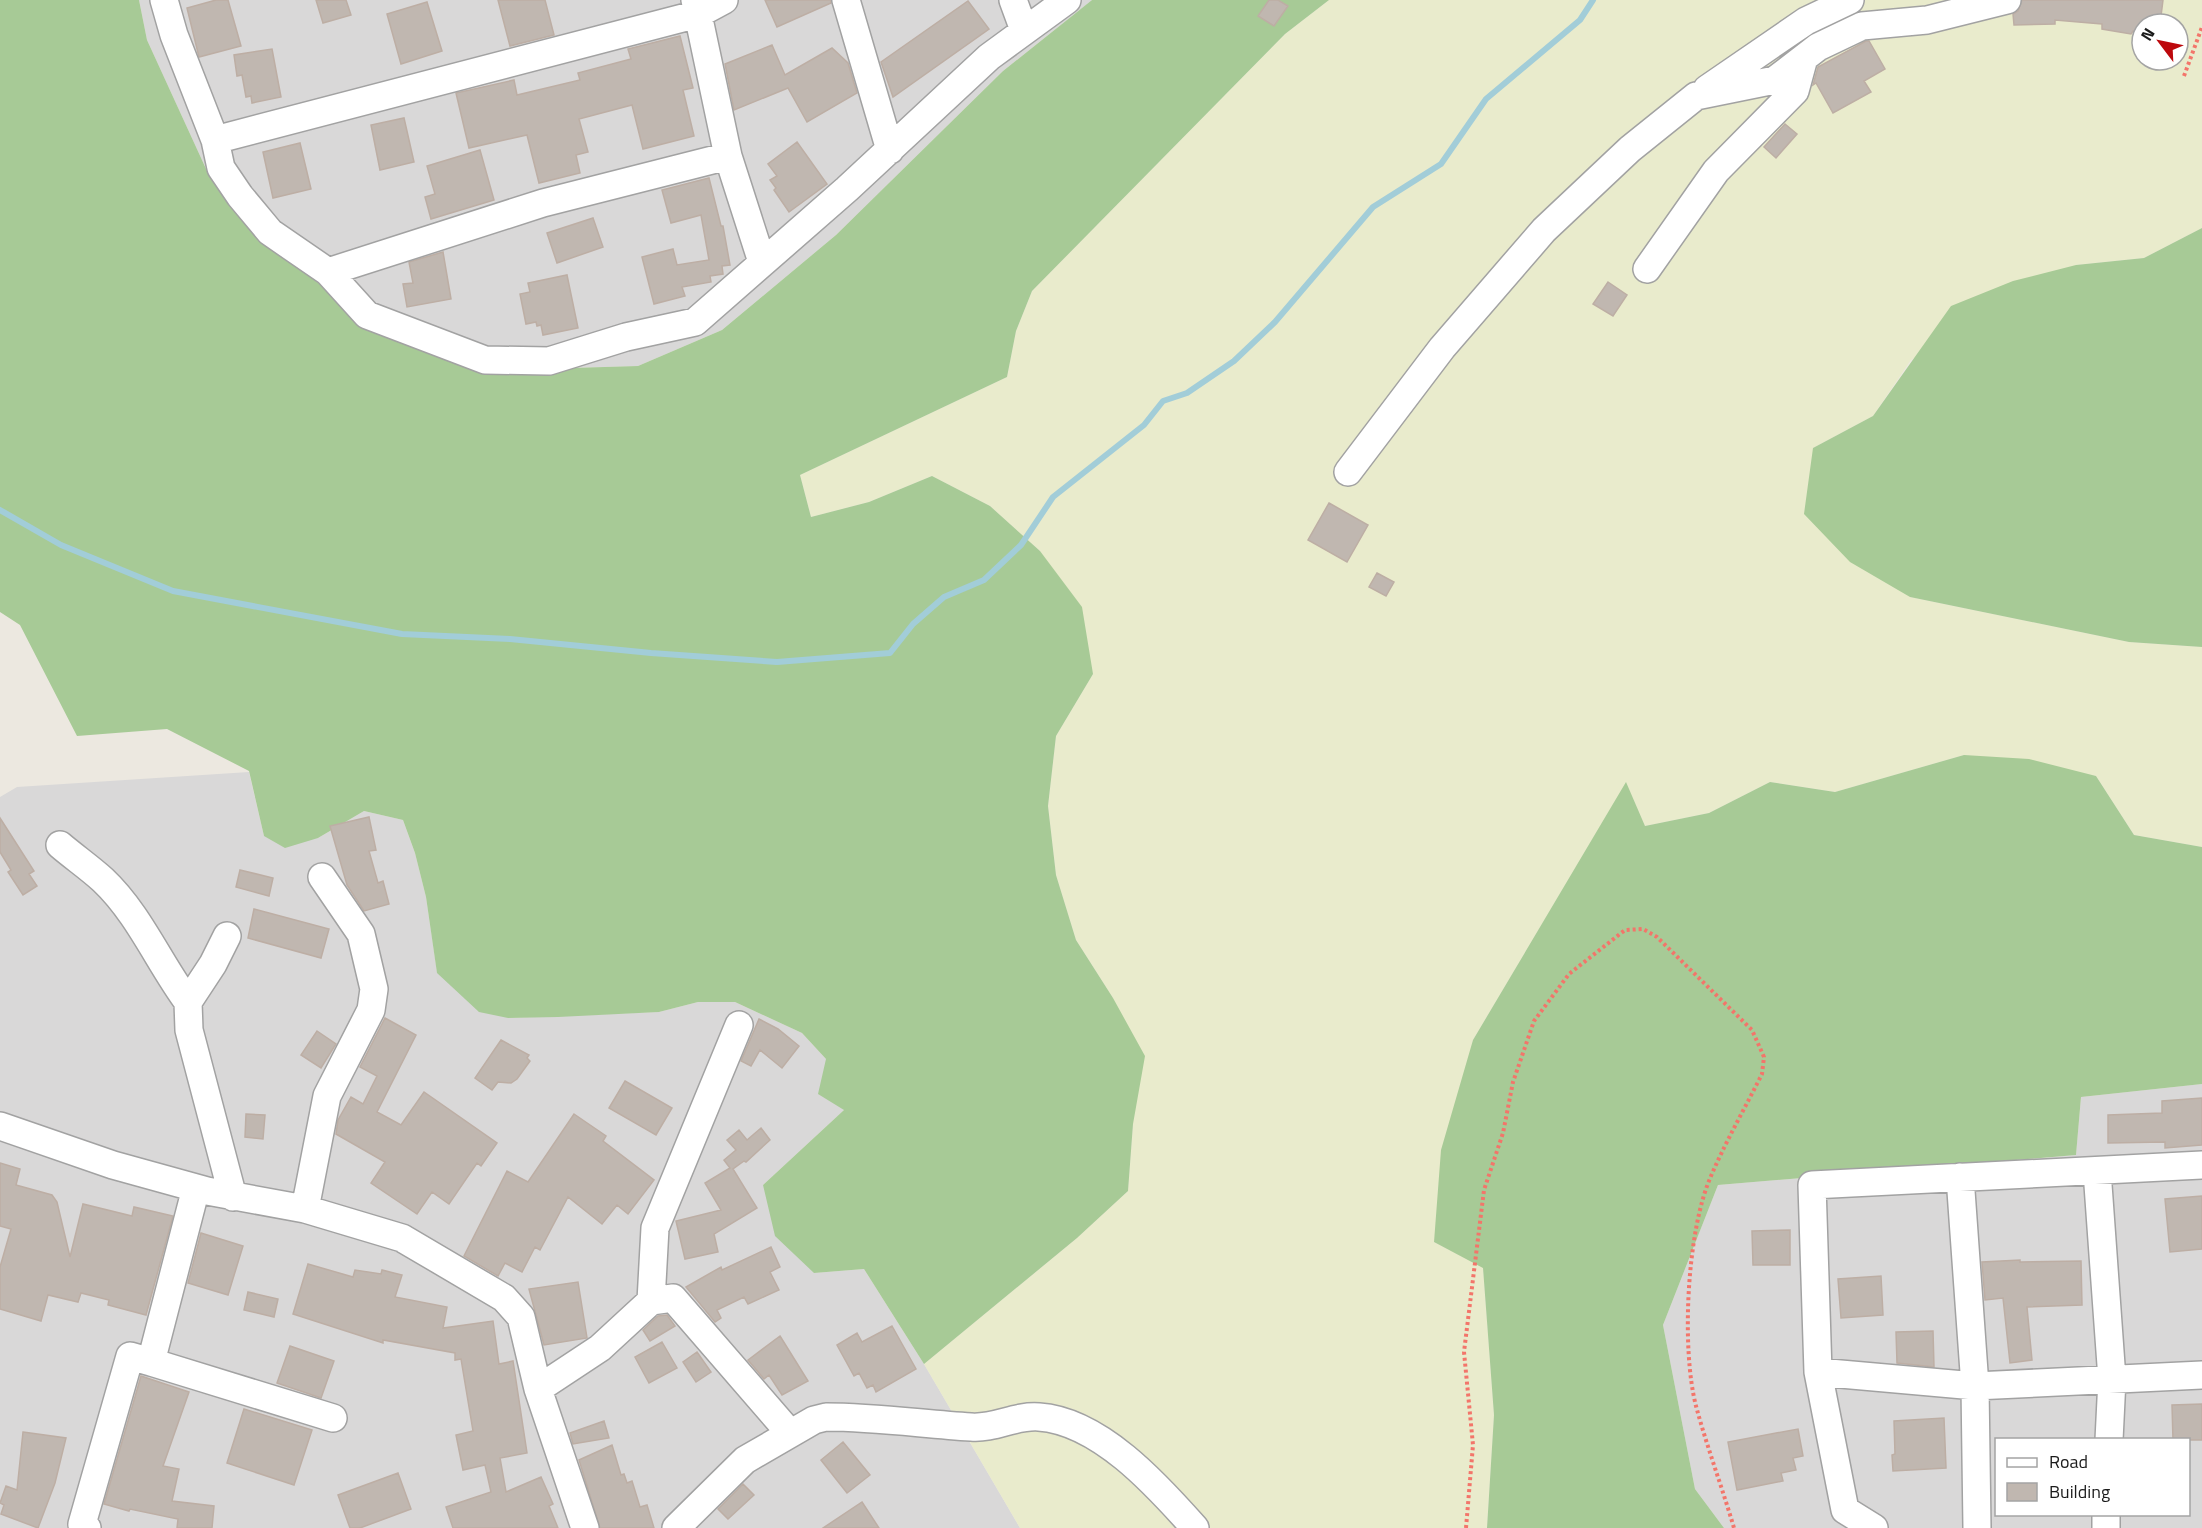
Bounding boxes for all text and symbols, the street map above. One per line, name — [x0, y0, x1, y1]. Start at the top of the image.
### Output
north arrow — [2130, 12, 2190, 72]
text: N — [2134, 23, 2160, 45]
legend — [1995, 1438, 2190, 1516]
text: Road — [2049, 1448, 2088, 1475]
text: Building — [2049, 1478, 2110, 1505]

